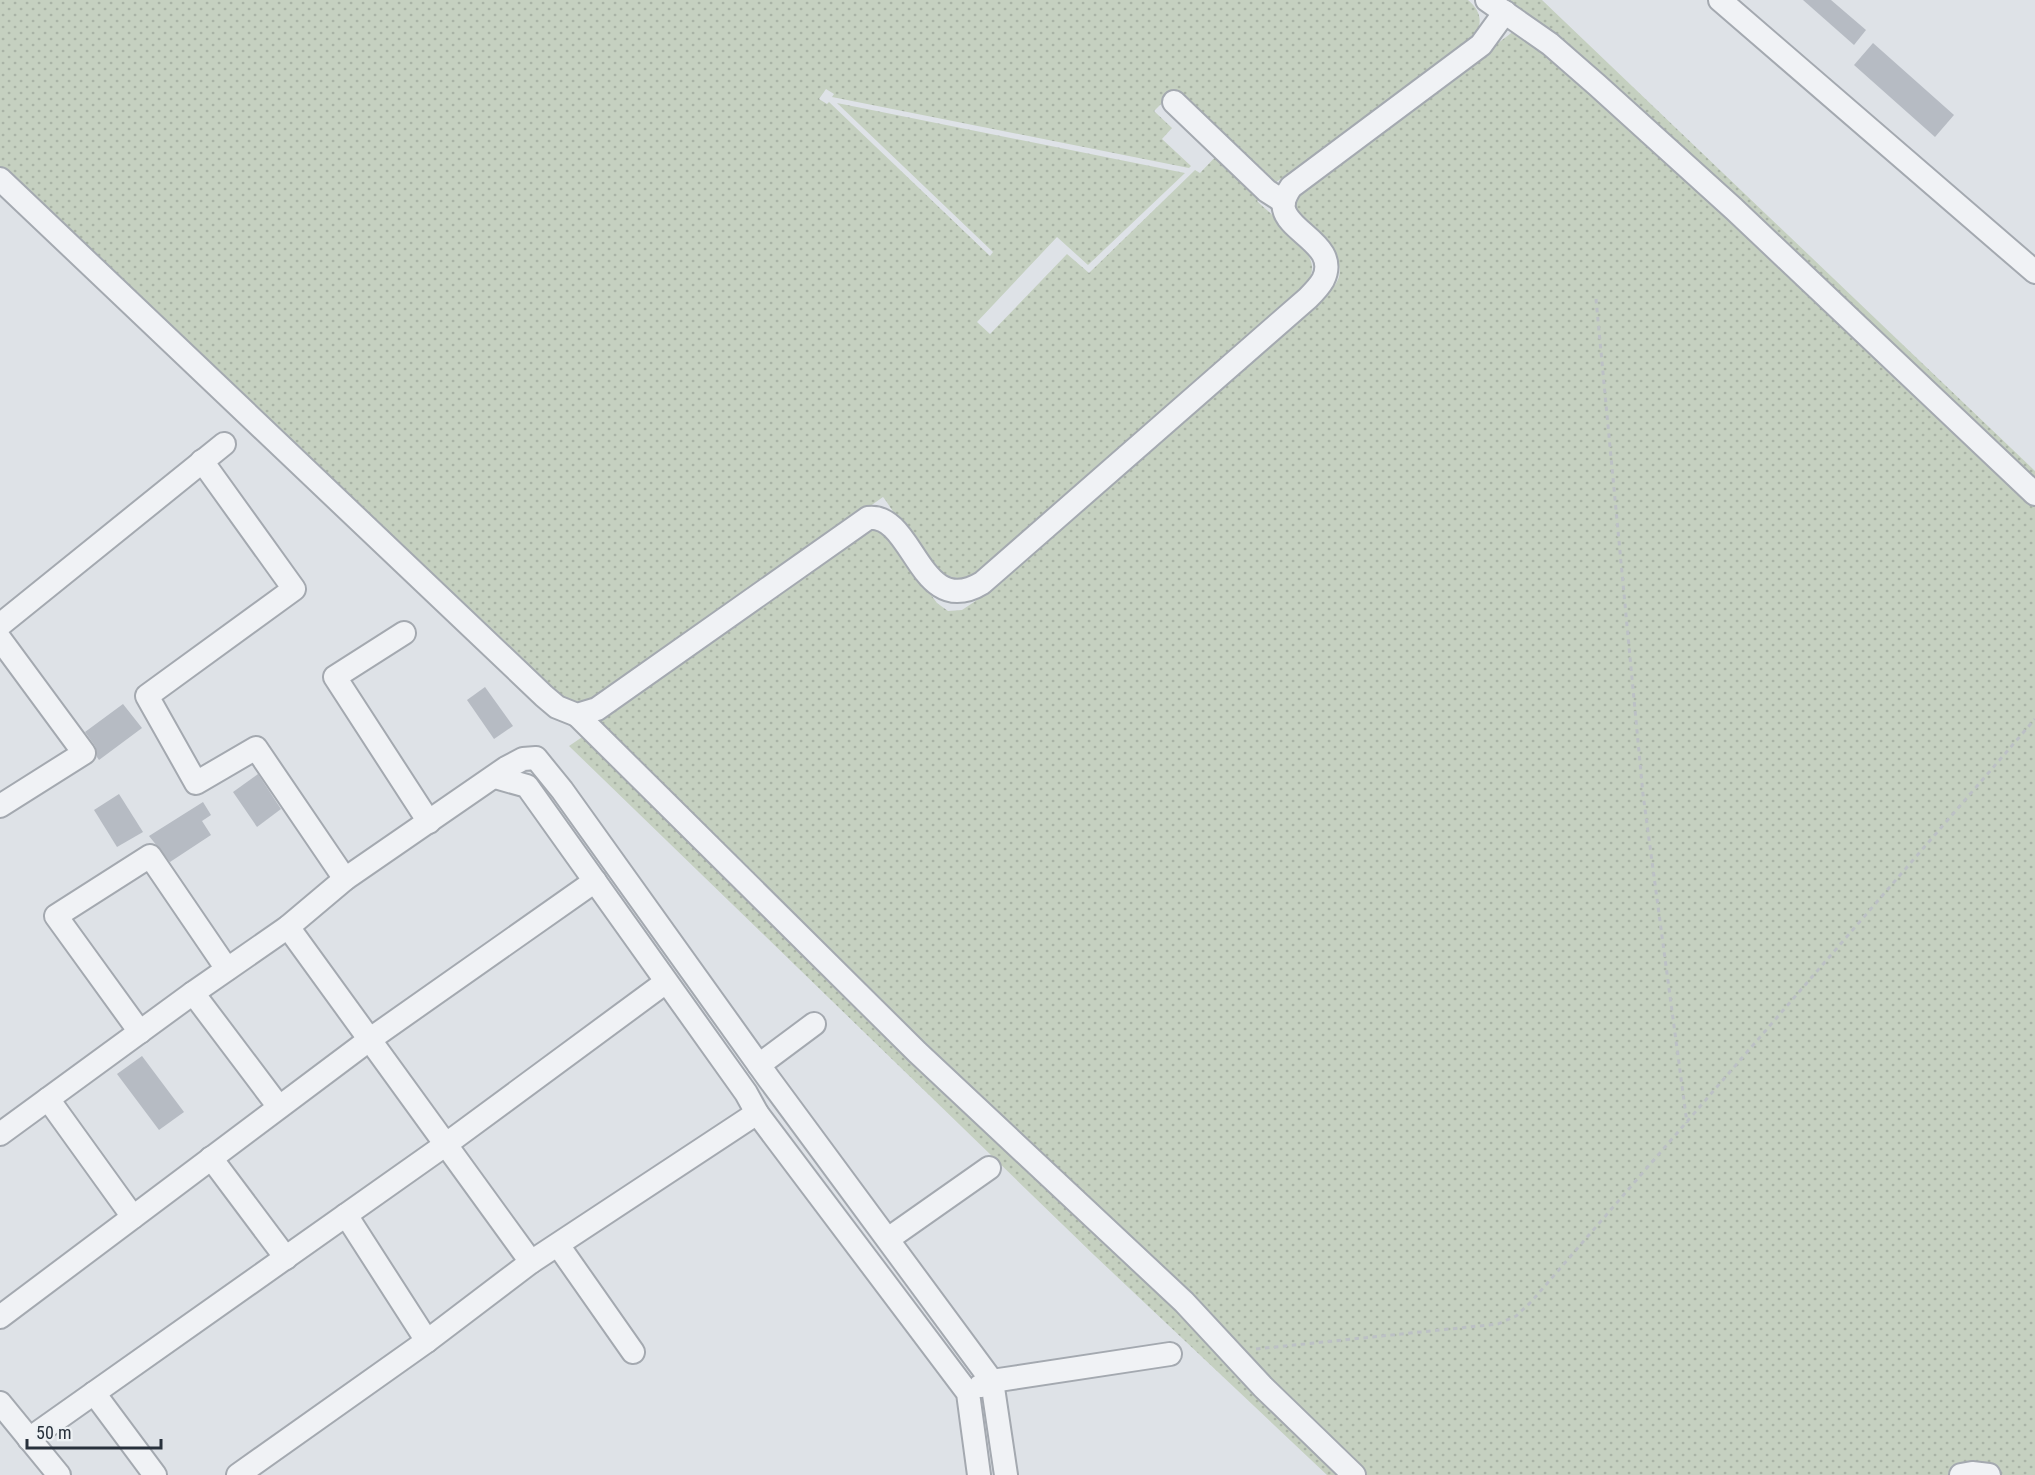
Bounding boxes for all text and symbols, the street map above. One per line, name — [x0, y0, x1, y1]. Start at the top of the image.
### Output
scale bar — [27, 1412, 160, 1450]
text: 50 m — [36, 1422, 71, 1443]

